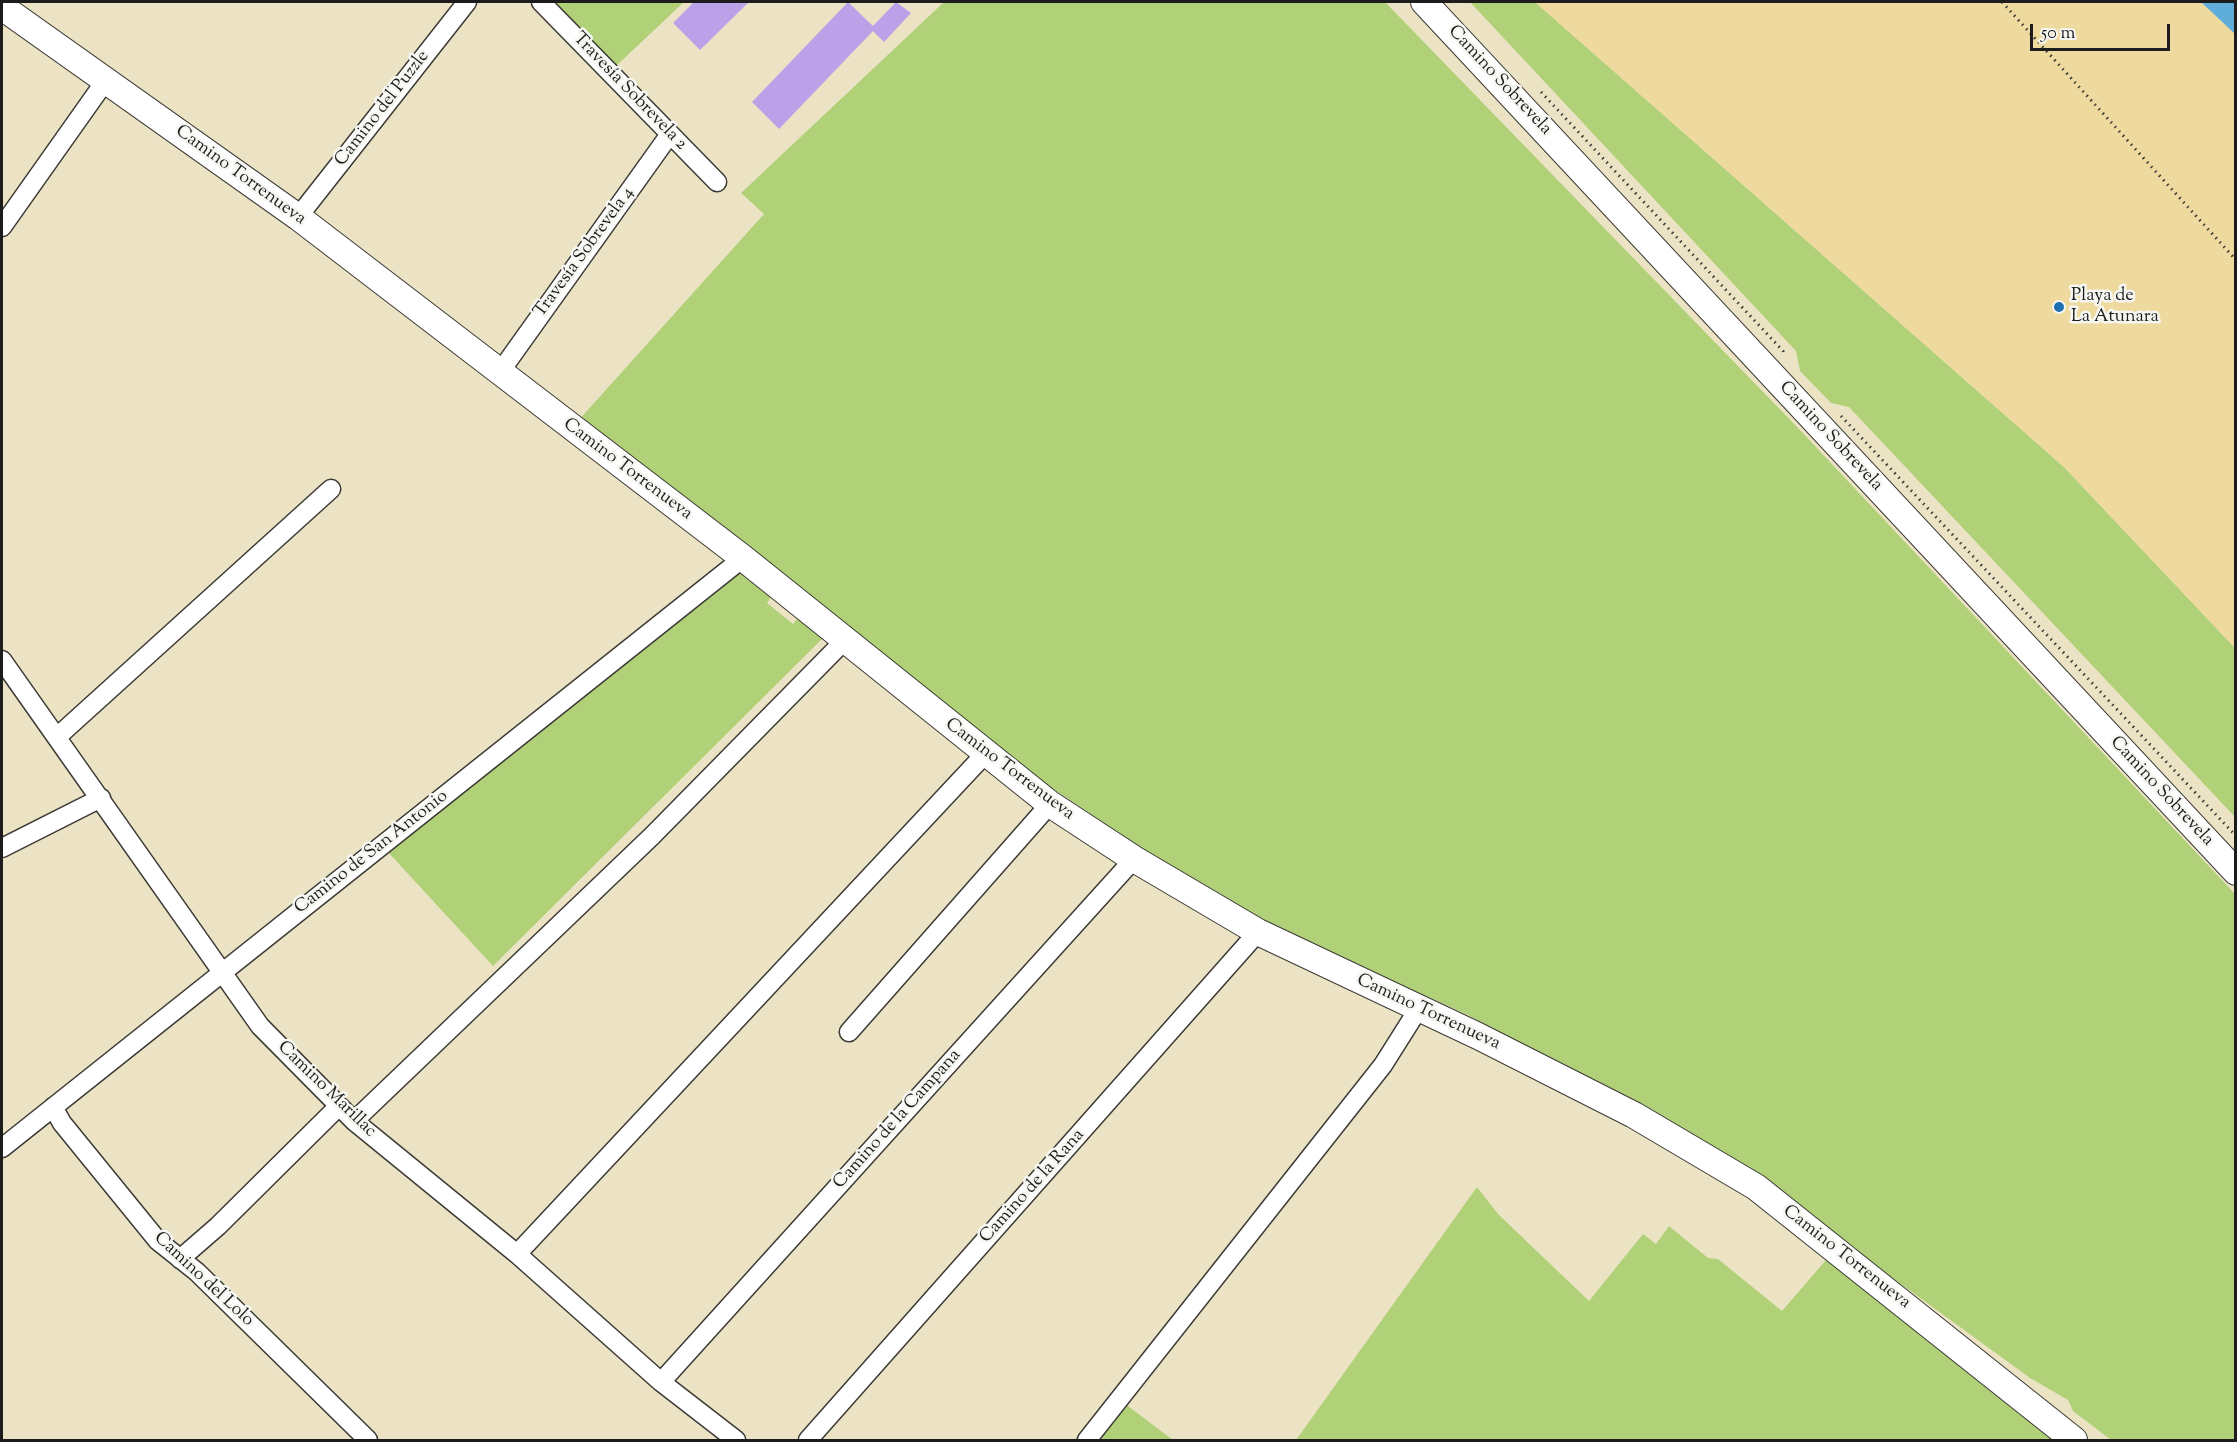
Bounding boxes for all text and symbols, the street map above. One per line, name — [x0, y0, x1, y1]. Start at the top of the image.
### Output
scale bar — [2033, 12, 2172, 50]
text: 50 m — [2041, 21, 2075, 47]
street label: Camino Sobrevela — [1443, 22, 1555, 140]
street label: Travesía Sobrevela 2 — [567, 29, 691, 155]
street label: Camino del Puzzle — [331, 47, 435, 171]
street label: Camino Torrenueva — [170, 121, 310, 231]
street label: Travesía Sobrevela 4 — [530, 184, 640, 322]
place label: Playa de La Atunara — [2071, 286, 2159, 328]
marker: Playa de La Atunara — [2052, 300, 2066, 314]
street label: Camino Sobrevela — [1774, 378, 1886, 496]
street label: Camino Torrenueva — [558, 414, 696, 526]
street label: Camino Torrenueva — [940, 714, 1078, 826]
street label: Camino Sobrevela — [2105, 733, 2217, 851]
street label: Camino de San Antonio — [291, 786, 453, 920]
street label: Camino Torrenueva — [1353, 970, 1503, 1056]
street label: Camino Marillac — [272, 1037, 380, 1143]
street label: Camino de la Campana — [830, 1046, 966, 1194]
street label: Camino de la Rana — [976, 1125, 1090, 1249]
street label: Camino Torrenueva — [1778, 1201, 1914, 1315]
street label: Camino del Lolo — [148, 1228, 258, 1332]

